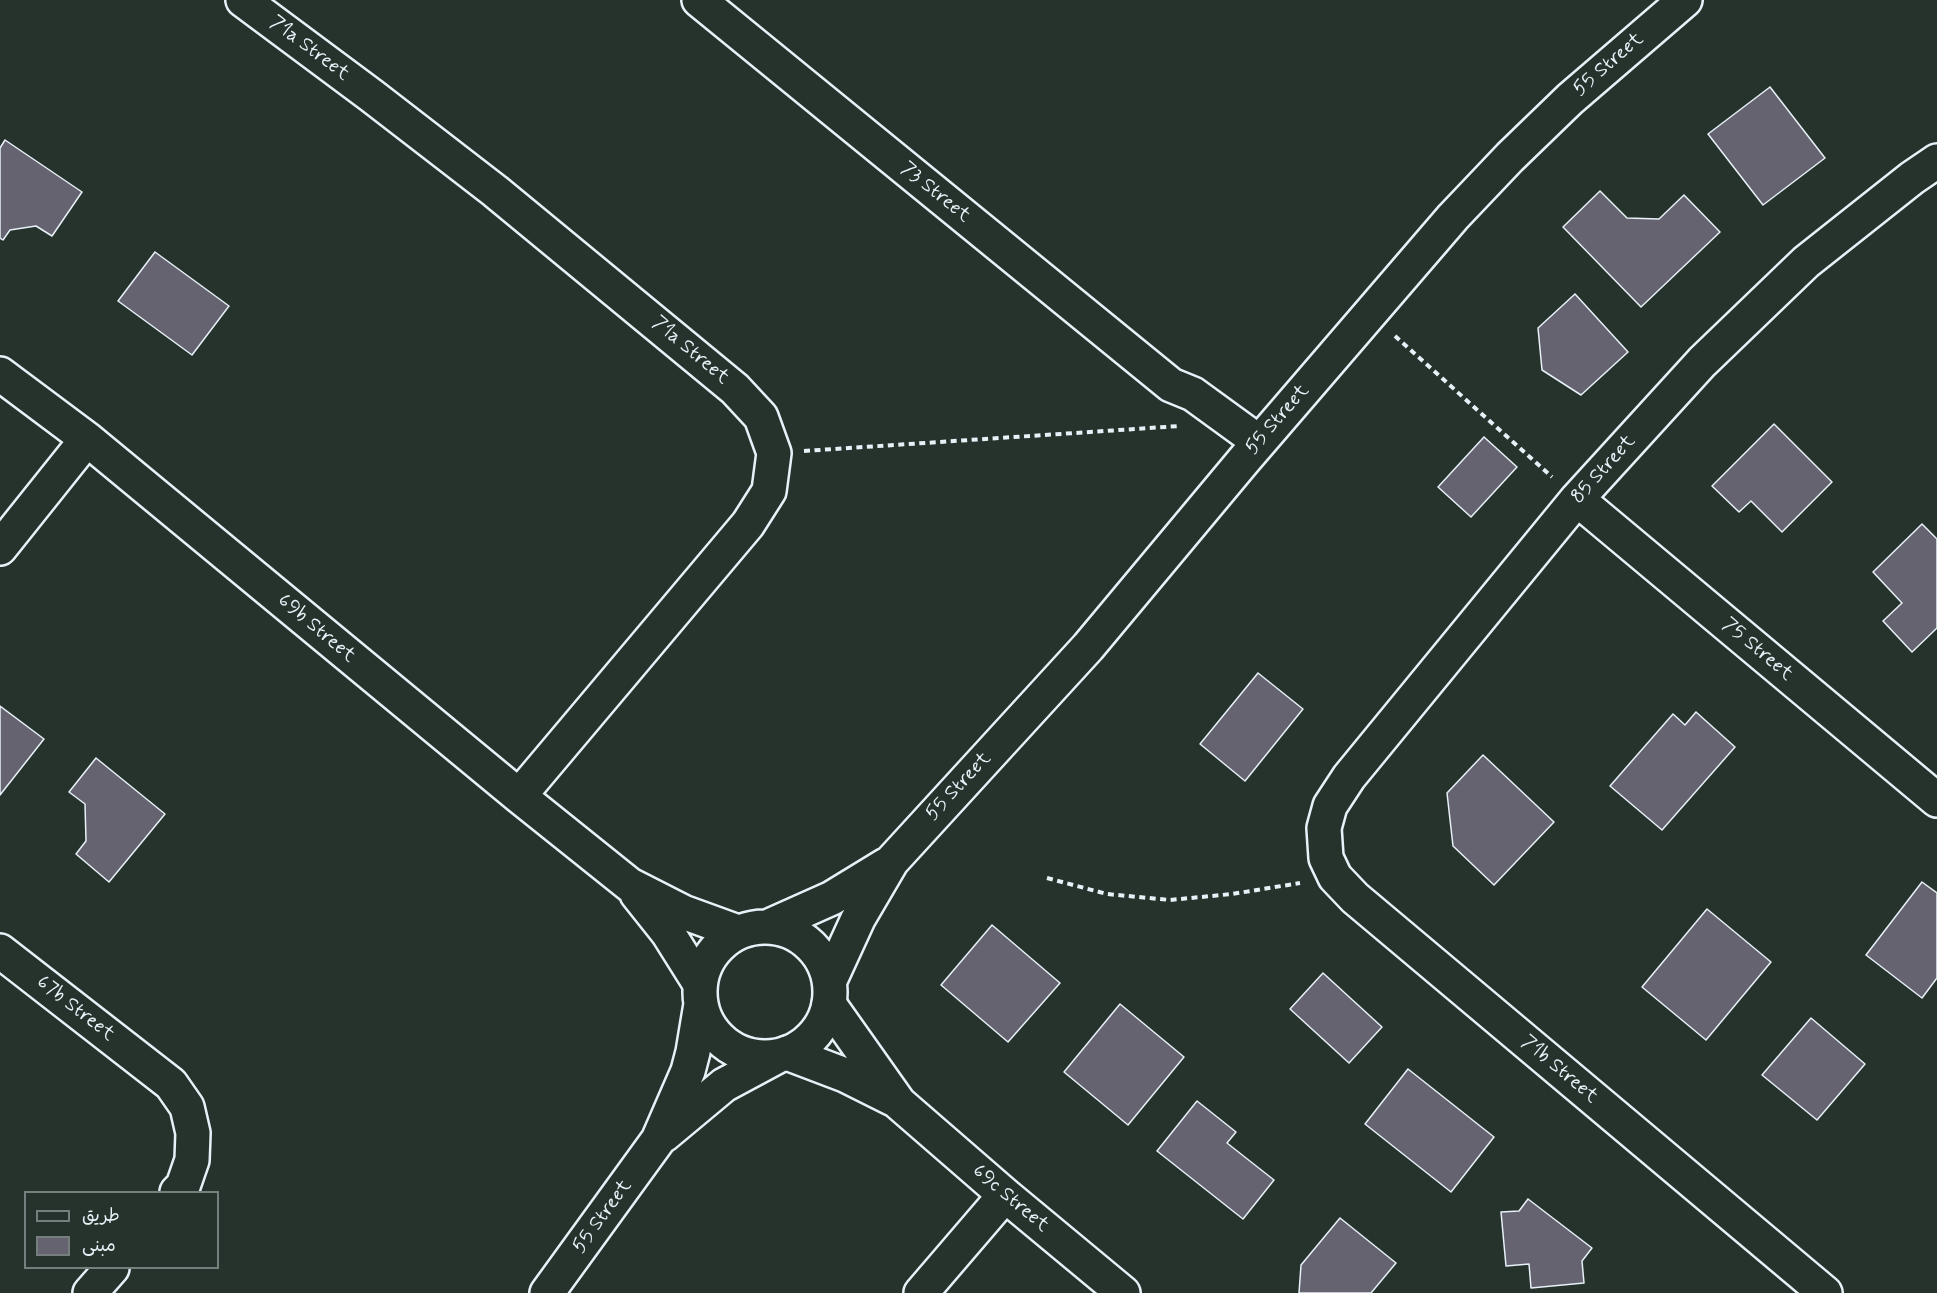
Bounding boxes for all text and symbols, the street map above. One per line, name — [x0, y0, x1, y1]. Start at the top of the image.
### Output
street label: 71a Street — [264, 11, 354, 87]
street label: 55 Street — [1569, 28, 1649, 102]
street label: 73 Street — [895, 157, 975, 229]
street label: 71a Street — [646, 312, 734, 390]
street label: 55 Street — [1241, 380, 1315, 460]
street label: 85 Street — [1567, 431, 1641, 509]
street label: 69b Street — [272, 589, 360, 669]
street label: 75 Street — [1717, 613, 1797, 687]
street label: 55 Street — [921, 748, 997, 826]
street label: 67b Street — [31, 971, 119, 1047]
street label: 71b Street — [1516, 1031, 1602, 1109]
street label: 69c Street — [967, 1160, 1053, 1238]
street label: 55 Street — [568, 1175, 638, 1259]
legend — [24, 1191, 219, 1269]
text: طريق — [82, 1204, 120, 1228]
text: مبنى — [82, 1234, 116, 1258]

